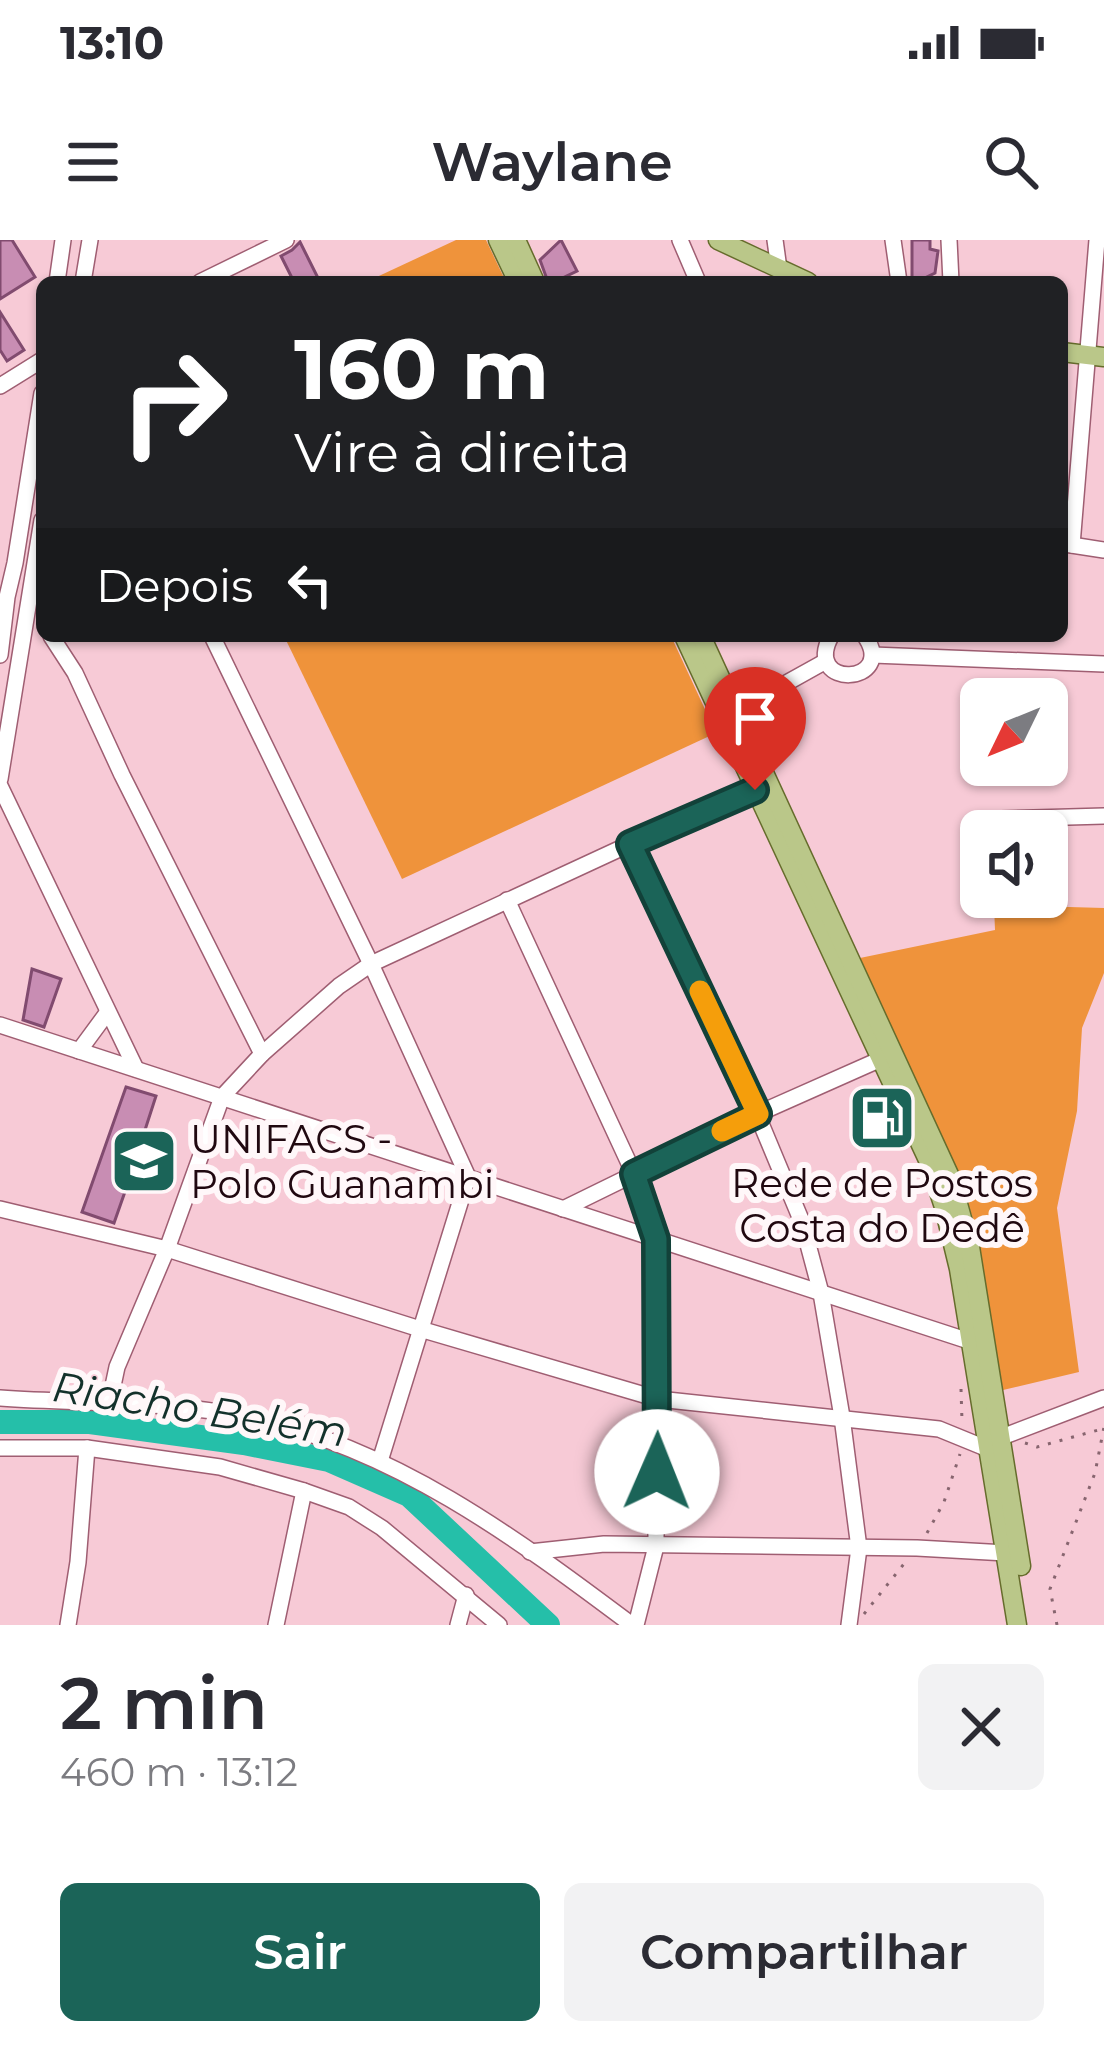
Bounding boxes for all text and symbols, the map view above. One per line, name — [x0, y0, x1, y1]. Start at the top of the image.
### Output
text: 13:10 — [60, 15, 164, 70]
icon: menu — [60, 129, 126, 195]
text: Waylane — [431, 129, 673, 195]
icon: search — [978, 129, 1044, 195]
text: 160 m — [294, 318, 549, 420]
icon: right — [96, 324, 252, 480]
text: Vire à direita — [294, 420, 631, 486]
icon: left — [277, 552, 343, 618]
text: Depois — [96, 558, 253, 613]
pin — [704, 667, 806, 790]
north arrow — [960, 678, 1068, 786]
map controls — [960, 678, 1068, 918]
icon: arrive — [722, 685, 788, 751]
button: sound — [960, 810, 1068, 918]
fuel station icon: Rede de Postos Costa do Dedê — [847, 1083, 917, 1153]
place label: UNIFACS - Polo Guanambi — [190, 1115, 494, 1208]
school or university icon: UNIFACS - Polo Guanambi — [109, 1126, 179, 1196]
place label: Rede de Postos Costa do Dedê — [731, 1159, 1033, 1252]
water label: Riacho Belém — [49, 1360, 351, 1458]
position arrow — [594, 1409, 720, 1535]
text: 2 min — [60, 1659, 268, 1747]
button: close — [918, 1664, 1044, 1790]
text: 460 m · 13:12 — [60, 1748, 298, 1796]
button: Sair — [60, 1883, 540, 2021]
button: Compartilhar — [564, 1883, 1044, 2021]

